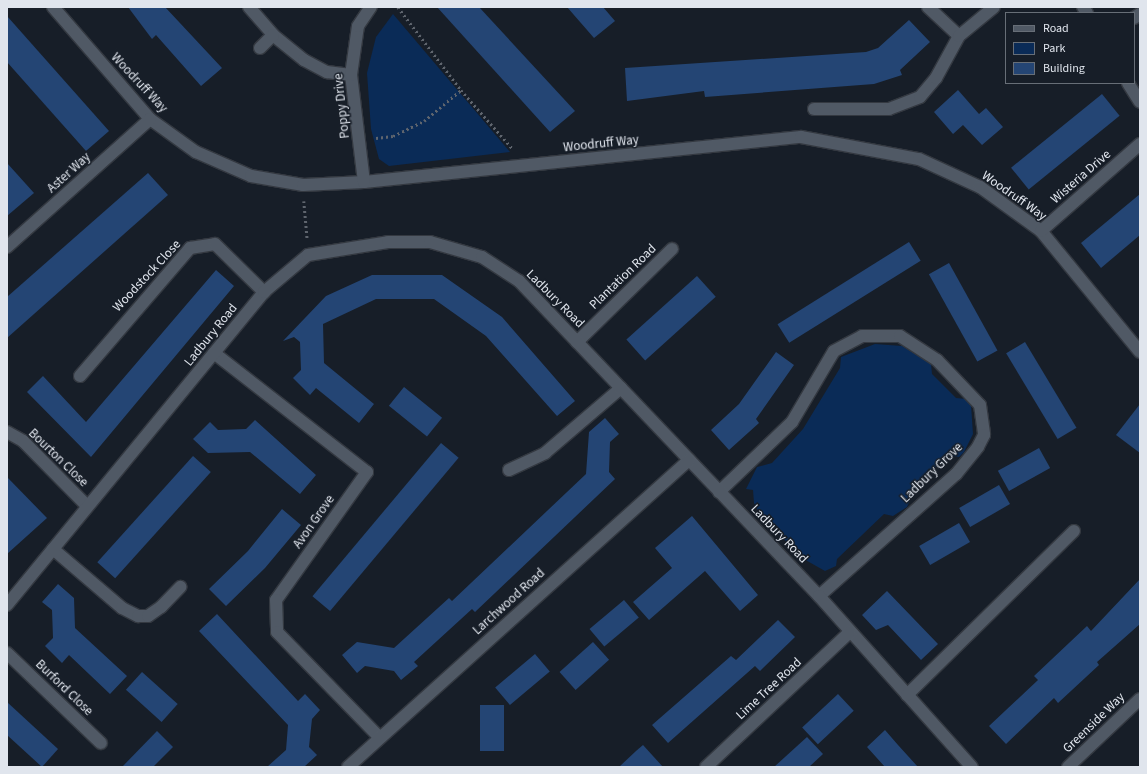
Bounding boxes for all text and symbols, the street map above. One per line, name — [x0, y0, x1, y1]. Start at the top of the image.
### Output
legend — [1005, 12, 1135, 84]
text: Road — [1043, 20, 1069, 37]
text: Park — [1043, 40, 1065, 57]
street label: Woodruff Way — [107, 50, 171, 116]
text: Building — [1043, 60, 1085, 77]
street label: Poppy Drive — [331, 73, 353, 139]
street label: Woodruff Way — [562, 132, 640, 156]
street label: Wisteria Drive — [1048, 147, 1114, 207]
street label: Aster Way — [44, 149, 94, 197]
street label: Woodruff Way — [978, 168, 1050, 224]
street label: Woodstock Close — [110, 237, 184, 315]
street label: Plantation Road — [586, 241, 660, 313]
street label: Ladbury Road — [523, 267, 587, 331]
street label: Ladbury Road — [181, 301, 241, 369]
street label: Bourton Close — [25, 426, 91, 490]
street label: Ladbury Grove — [898, 440, 966, 506]
street label: Avon Grove — [290, 492, 338, 552]
street label: Ladbury Road — [747, 501, 811, 567]
street label: Larchwood Road — [470, 566, 548, 638]
street label: Lime Tree Road — [733, 655, 805, 723]
street label: Burford Close — [32, 657, 96, 719]
street label: Greenside Way — [1060, 690, 1128, 756]

